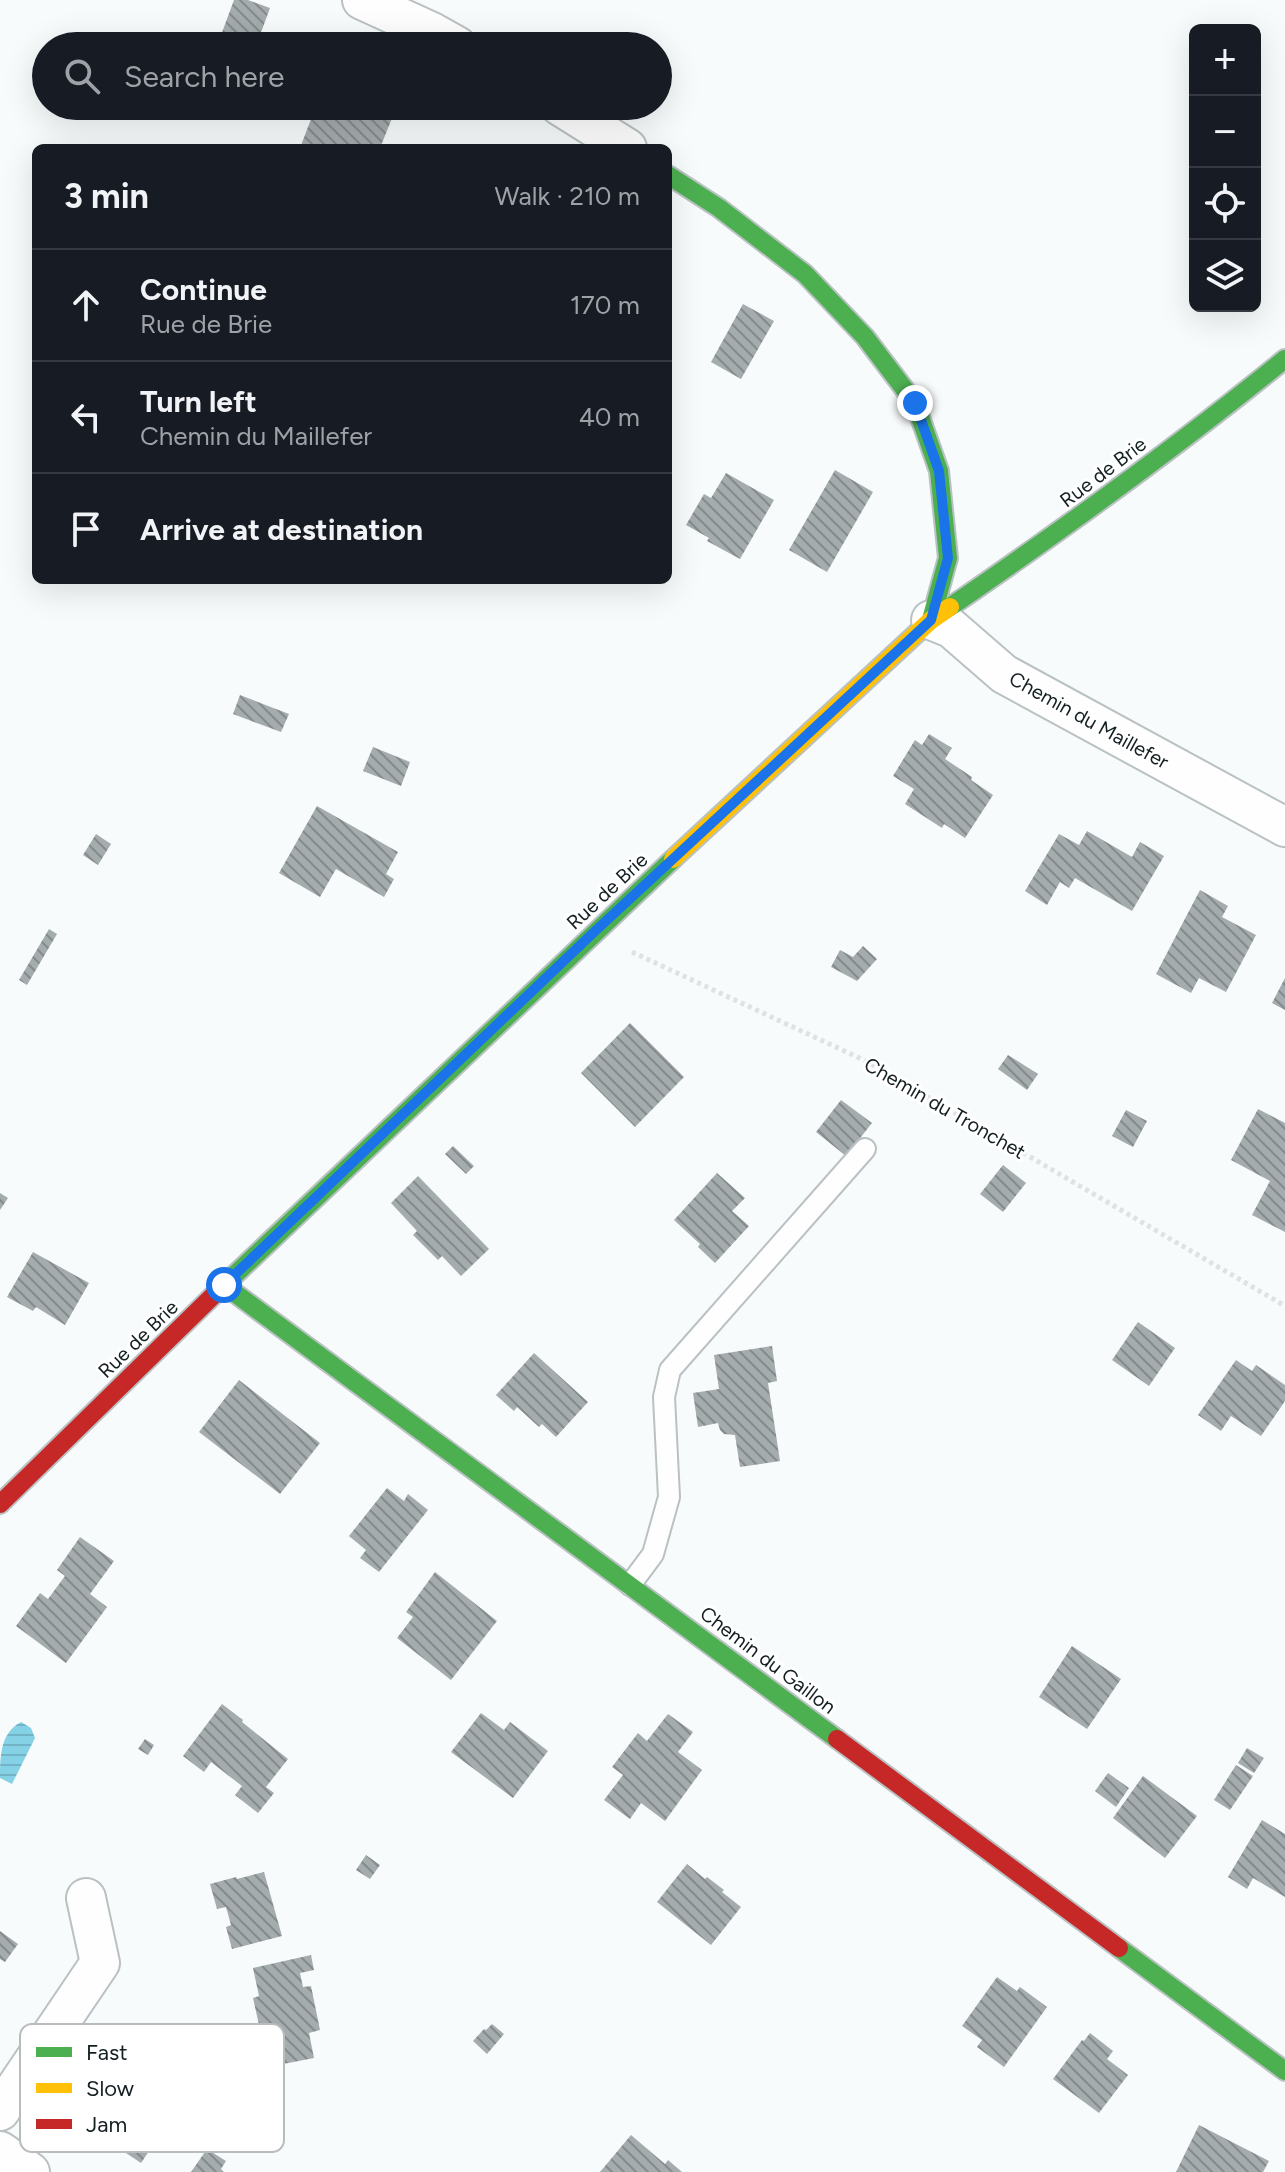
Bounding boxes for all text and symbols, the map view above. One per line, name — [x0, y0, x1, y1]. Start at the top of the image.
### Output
map controls — [1189, 24, 1261, 312]
button: + — [1189, 24, 1261, 96]
search box — [32, 32, 672, 120]
icon: search — [60, 54, 104, 98]
text: Search here — [124, 58, 284, 95]
button: − — [1189, 96, 1261, 168]
button: locate — [1189, 168, 1261, 240]
text: 3 min — [64, 176, 149, 217]
text: Walk · 210 m — [495, 180, 640, 212]
button: layers — [1189, 240, 1261, 312]
text: Continue — [140, 271, 267, 308]
icon: ahead — [64, 283, 108, 327]
text: 170 m — [570, 289, 640, 321]
text: Rue de Brie — [140, 308, 272, 340]
text: Turn left — [140, 383, 257, 420]
route end — [897, 385, 933, 421]
icon: left — [64, 395, 108, 439]
text: 40 m — [579, 401, 640, 433]
text: Chemin du Maillefer — [140, 420, 372, 452]
street label: Rue de Brie — [1055, 432, 1151, 512]
icon: arrive — [64, 507, 108, 551]
text: Arrive at destination — [140, 511, 423, 548]
street label: Chemin du Maillefer — [1005, 666, 1173, 774]
street label: Rue de Brie — [562, 848, 652, 934]
street label: Chemin du Tronchet — [860, 1052, 1030, 1164]
route start — [206, 1267, 242, 1303]
street label: Rue de Brie — [93, 1295, 183, 1383]
street label: Chemin du Gaillon — [695, 1601, 841, 1719]
legend — [20, 2024, 284, 2152]
text: Fast — [86, 2039, 128, 2066]
text: Slow — [86, 2075, 135, 2102]
text: Jam — [86, 2111, 127, 2138]

